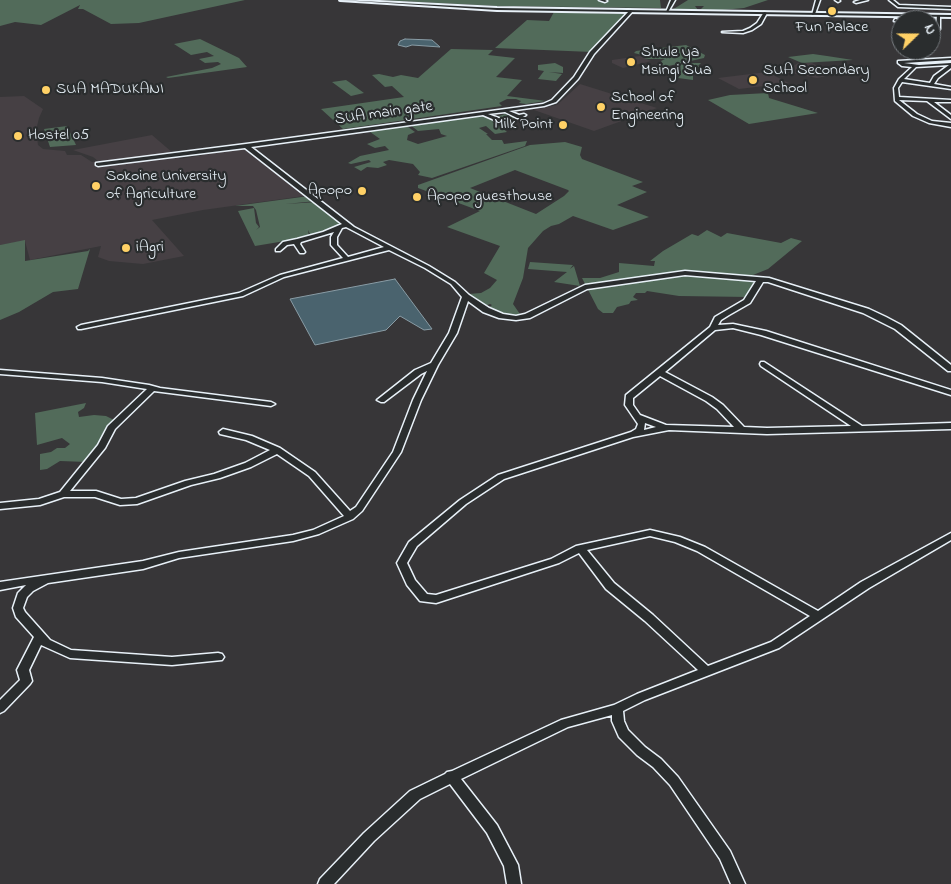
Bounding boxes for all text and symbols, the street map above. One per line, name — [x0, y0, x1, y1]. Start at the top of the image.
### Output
marker: Fun Palace — [826, 5, 838, 17]
north arrow — [891, 10, 941, 60]
place label: Fun Palace — [796, 18, 868, 38]
text: N — [918, 21, 941, 38]
place label: Shule ya Msingi Sua — [641, 43, 712, 81]
marker: Shule ya Msingi Sua — [625, 56, 637, 68]
place label: SUA Secondary School — [763, 61, 869, 99]
marker: SUA Secondary School — [747, 74, 759, 86]
place label: SUA MADUKANI — [56, 80, 164, 100]
marker: SUA MADUKANI — [40, 84, 52, 96]
place label: School of Engineering — [611, 88, 684, 126]
street label: SUA main gate — [334, 98, 434, 130]
marker: School of Engineering — [595, 101, 607, 113]
place label: Milk Point — [494, 115, 553, 135]
marker: Milk Point — [557, 119, 569, 131]
place label: Hostel 05 — [28, 126, 89, 146]
marker: Hostel 05 — [12, 130, 24, 142]
place label: Sokoine University of Agriculture — [106, 167, 226, 205]
marker: Sokoine University of Agriculture — [90, 180, 102, 192]
place label: Apopo — [308, 181, 352, 201]
marker: Apopo — [356, 185, 368, 197]
place label: Apopo guesthouse — [427, 187, 552, 207]
marker: Apopo guesthouse — [411, 191, 423, 203]
place label: iAgri — [136, 238, 164, 258]
marker: iAgri — [120, 242, 132, 254]

